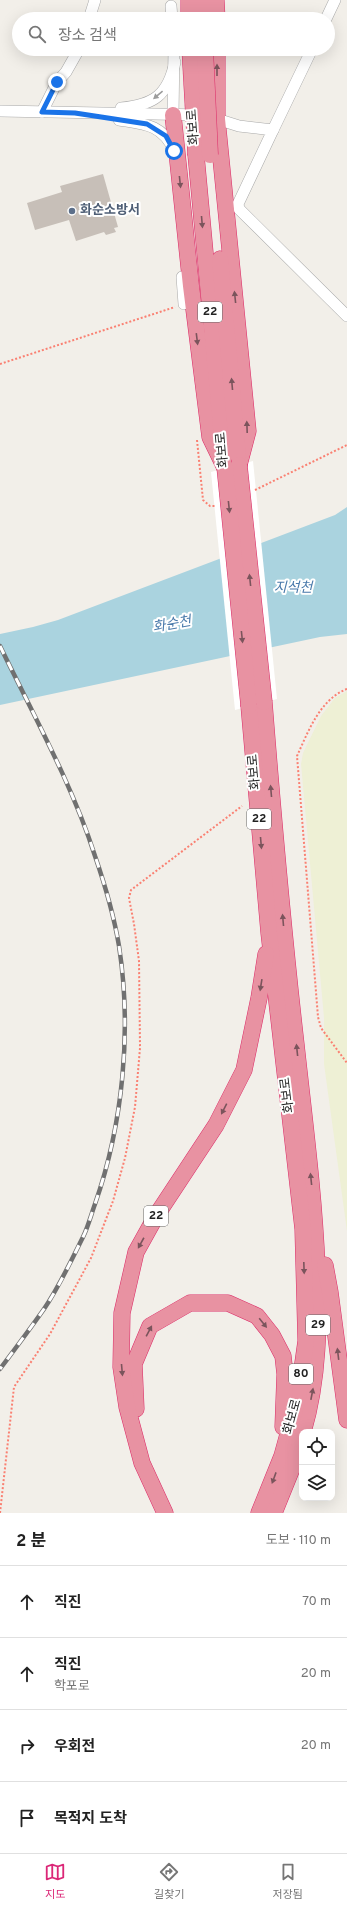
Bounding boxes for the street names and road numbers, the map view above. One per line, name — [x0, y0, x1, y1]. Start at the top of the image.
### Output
street label: 화보로 — [185, 109, 203, 145]
road number: 22 — [198, 302, 222, 322]
street label: 화보로 — [213, 431, 233, 469]
street label: 화보로 — [245, 753, 265, 791]
road number: 22 — [247, 809, 271, 829]
street label: 화보로 — [278, 1076, 298, 1114]
road number: 22 — [144, 1206, 168, 1226]
road number: 29 — [306, 1315, 330, 1335]
road number: 80 — [289, 1364, 313, 1384]
street label: 화보로 — [281, 1398, 305, 1436]

